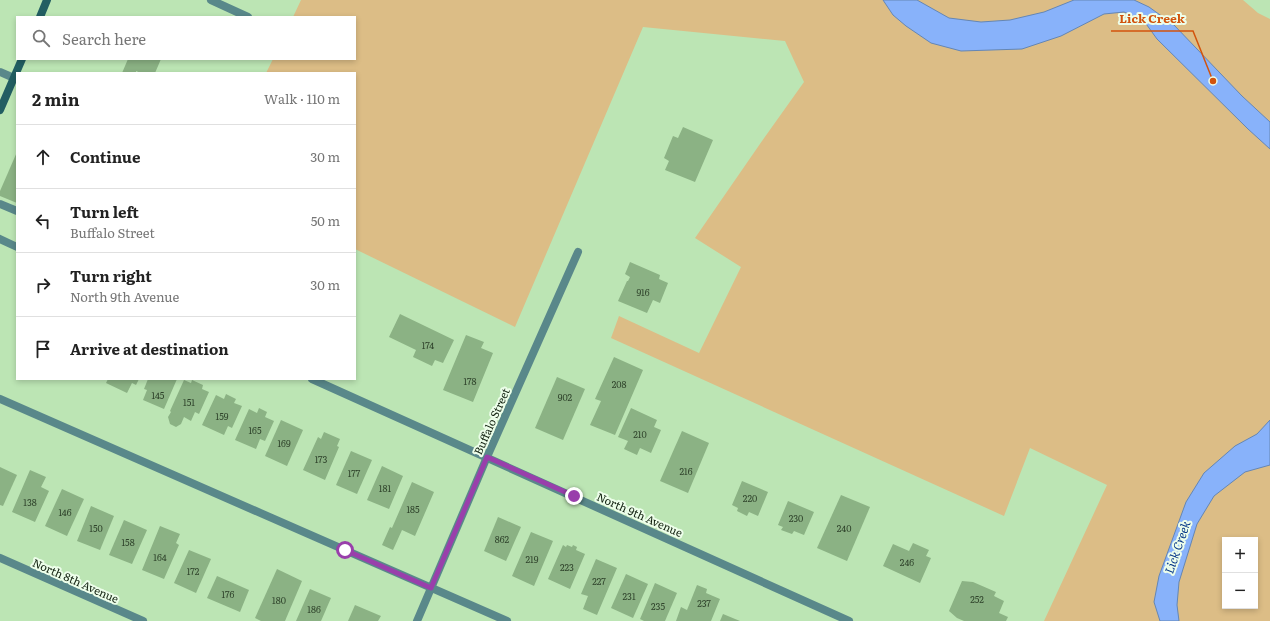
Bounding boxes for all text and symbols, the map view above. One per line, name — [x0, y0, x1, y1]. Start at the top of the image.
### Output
callout: Lick Creek — [1111, 7, 1193, 31]
text: Lick Creek — [1119, 9, 1186, 27]
search box — [16, 16, 356, 60]
icon: search — [30, 27, 52, 49]
text: Search here — [62, 27, 146, 50]
text: 2 min — [32, 86, 80, 111]
text: Walk · 110 m — [264, 89, 340, 108]
text: Continue — [70, 145, 140, 168]
icon: ahead — [32, 146, 54, 168]
text: 30 m — [310, 147, 340, 166]
text: Turn left — [70, 200, 139, 223]
icon: left — [32, 210, 54, 232]
text: 50 m — [311, 211, 340, 230]
text: Buffalo Street — [70, 223, 155, 242]
text: Turn right — [70, 264, 152, 287]
icon: right — [32, 274, 54, 296]
text: 30 m — [310, 275, 340, 294]
house number: 916 — [636, 285, 650, 299]
text: North 9th Avenue — [70, 287, 179, 306]
text: Arrive at destination — [70, 337, 229, 360]
icon: arrive — [32, 338, 54, 360]
house number: 174 — [422, 338, 434, 352]
house number: 178 — [464, 374, 476, 388]
house number: 208 — [612, 377, 626, 391]
street label: Buffalo Street — [469, 385, 513, 457]
house number: 145 — [152, 388, 165, 402]
house number: 902 — [558, 390, 573, 404]
house number: 151 — [183, 395, 195, 409]
house number: 159 — [216, 409, 229, 423]
house number: 165 — [248, 423, 262, 437]
house number: 210 — [633, 427, 647, 441]
house number: 169 — [277, 436, 291, 450]
house number: 173 — [315, 452, 327, 466]
house number: 216 — [679, 464, 693, 478]
house number: 177 — [348, 466, 361, 480]
house number: 181 — [379, 481, 391, 495]
route end — [565, 487, 583, 505]
street label: North 9th Avenue — [595, 488, 686, 540]
house number: 220 — [743, 491, 757, 505]
house number: 138 — [23, 495, 37, 509]
house number: 185 — [406, 502, 420, 516]
house number: 146 — [58, 505, 72, 519]
house number: 230 — [789, 511, 803, 525]
water label: Lick Creek — [1160, 518, 1195, 576]
house number: 150 — [89, 521, 103, 535]
house number: 240 — [837, 521, 851, 535]
house number: 862 — [495, 532, 510, 546]
house number: 158 — [121, 535, 135, 549]
map controls — [1222, 537, 1258, 609]
button: + — [1222, 537, 1258, 573]
route start — [336, 541, 354, 559]
house number: 164 — [153, 550, 167, 564]
house number: 219 — [526, 552, 539, 566]
street label: North 8th Avenue — [30, 554, 122, 606]
house number: 246 — [900, 555, 914, 569]
house number: 223 — [560, 560, 574, 574]
house number: 172 — [187, 564, 200, 578]
button: − — [1222, 573, 1258, 609]
house number: 227 — [592, 574, 606, 588]
house number: 176 — [222, 587, 235, 601]
house number: 231 — [622, 589, 636, 603]
house number: 252 — [970, 592, 984, 606]
house number: 180 — [272, 593, 286, 607]
house number: 237 — [697, 596, 711, 610]
house number: 235 — [651, 599, 665, 613]
house number: 186 — [307, 602, 321, 616]

